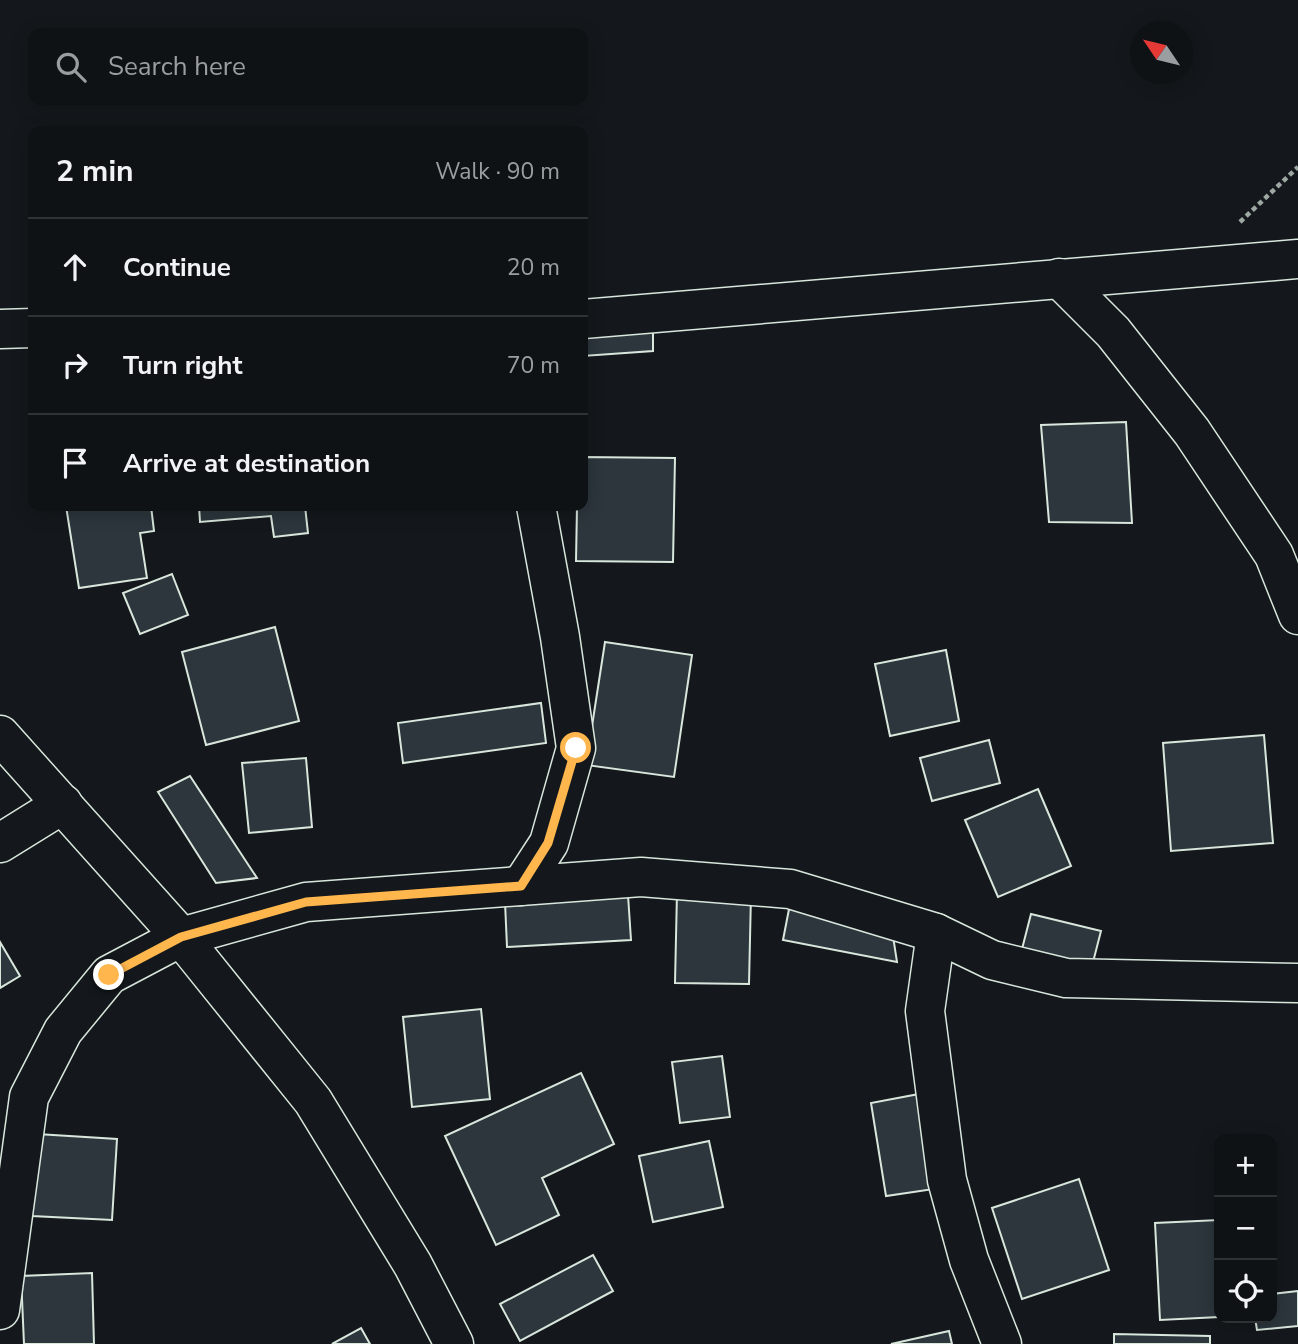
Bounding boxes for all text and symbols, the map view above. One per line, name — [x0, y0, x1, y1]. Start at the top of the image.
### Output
north arrow — [1130, 21, 1193, 84]
search box — [28, 28, 588, 105]
icon: search — [52, 48, 90, 86]
text: Search here — [108, 49, 246, 84]
text: 2 min — [56, 151, 134, 192]
text: Walk · 90 m — [435, 156, 560, 187]
icon: ahead — [56, 248, 94, 286]
text: Continue — [123, 250, 231, 285]
text: 20 m — [507, 252, 560, 283]
icon: right — [56, 346, 94, 384]
text: Turn right — [123, 348, 242, 383]
text: 70 m — [507, 350, 560, 381]
icon: arrive — [56, 444, 94, 482]
text: Arrive at destination — [123, 446, 370, 481]
route start — [560, 732, 591, 763]
route end — [93, 959, 124, 990]
map controls — [1214, 1134, 1277, 1323]
button: + — [1214, 1134, 1277, 1197]
button: − — [1214, 1197, 1277, 1260]
button: locate — [1214, 1260, 1277, 1323]

